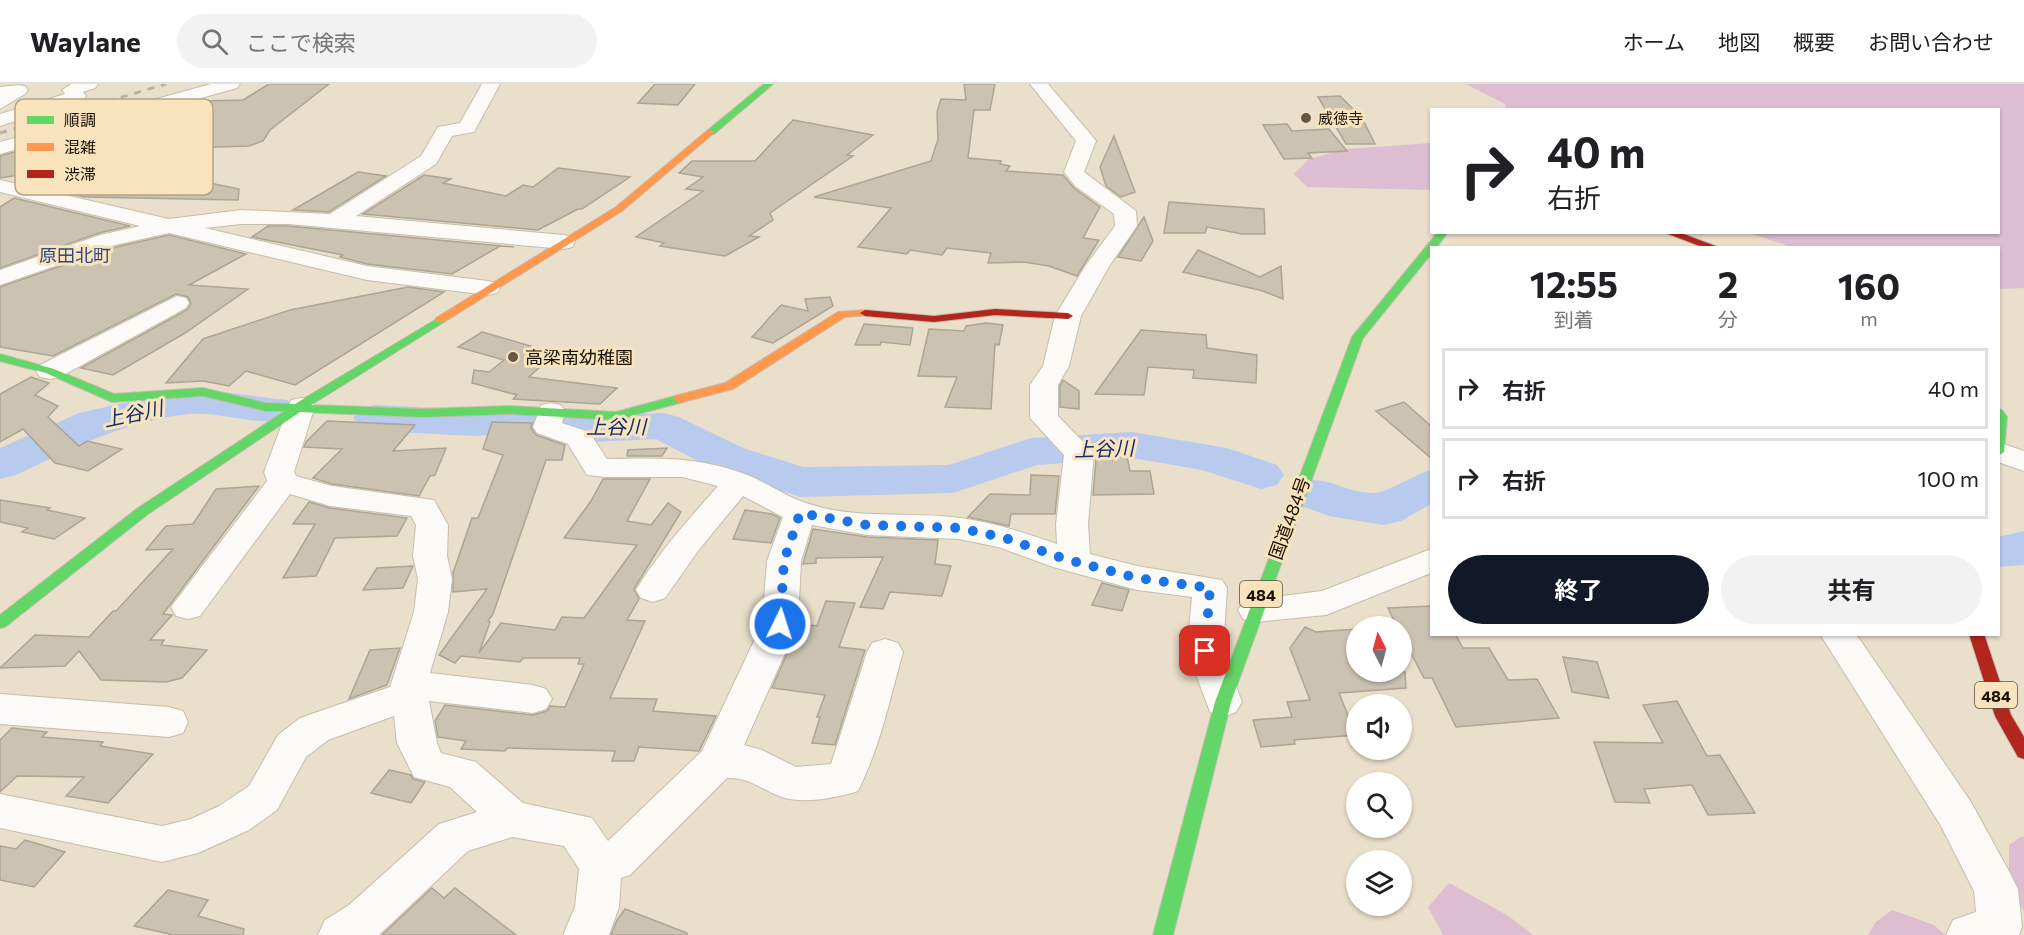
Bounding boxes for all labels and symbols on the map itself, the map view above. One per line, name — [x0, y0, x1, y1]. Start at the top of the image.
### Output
legend — [15, 99, 213, 195]
place label: 威徳寺 — [1318, 109, 1363, 127]
text: 順調 — [64, 110, 96, 129]
marker: 威徳寺 — [1299, 111, 1313, 125]
text: 混雑 — [64, 137, 96, 156]
text: 渋滞 — [64, 164, 96, 183]
district label: 原田北町 — [39, 244, 111, 266]
place label: 高梁南幼稚園 — [525, 346, 633, 368]
marker: 高梁南幼稚園 — [506, 350, 520, 364]
water label: 上谷川 — [101, 395, 167, 431]
water label: 上谷川 — [586, 414, 648, 438]
water label: 上谷川 — [1074, 435, 1136, 461]
street label: 国道484号 — [1264, 474, 1314, 562]
road number: 484 — [1240, 581, 1282, 607]
position arrow — [748, 592, 812, 656]
north arrow — [1346, 616, 1412, 682]
pin — [1179, 625, 1230, 676]
road number: 484 — [1975, 682, 2017, 708]

